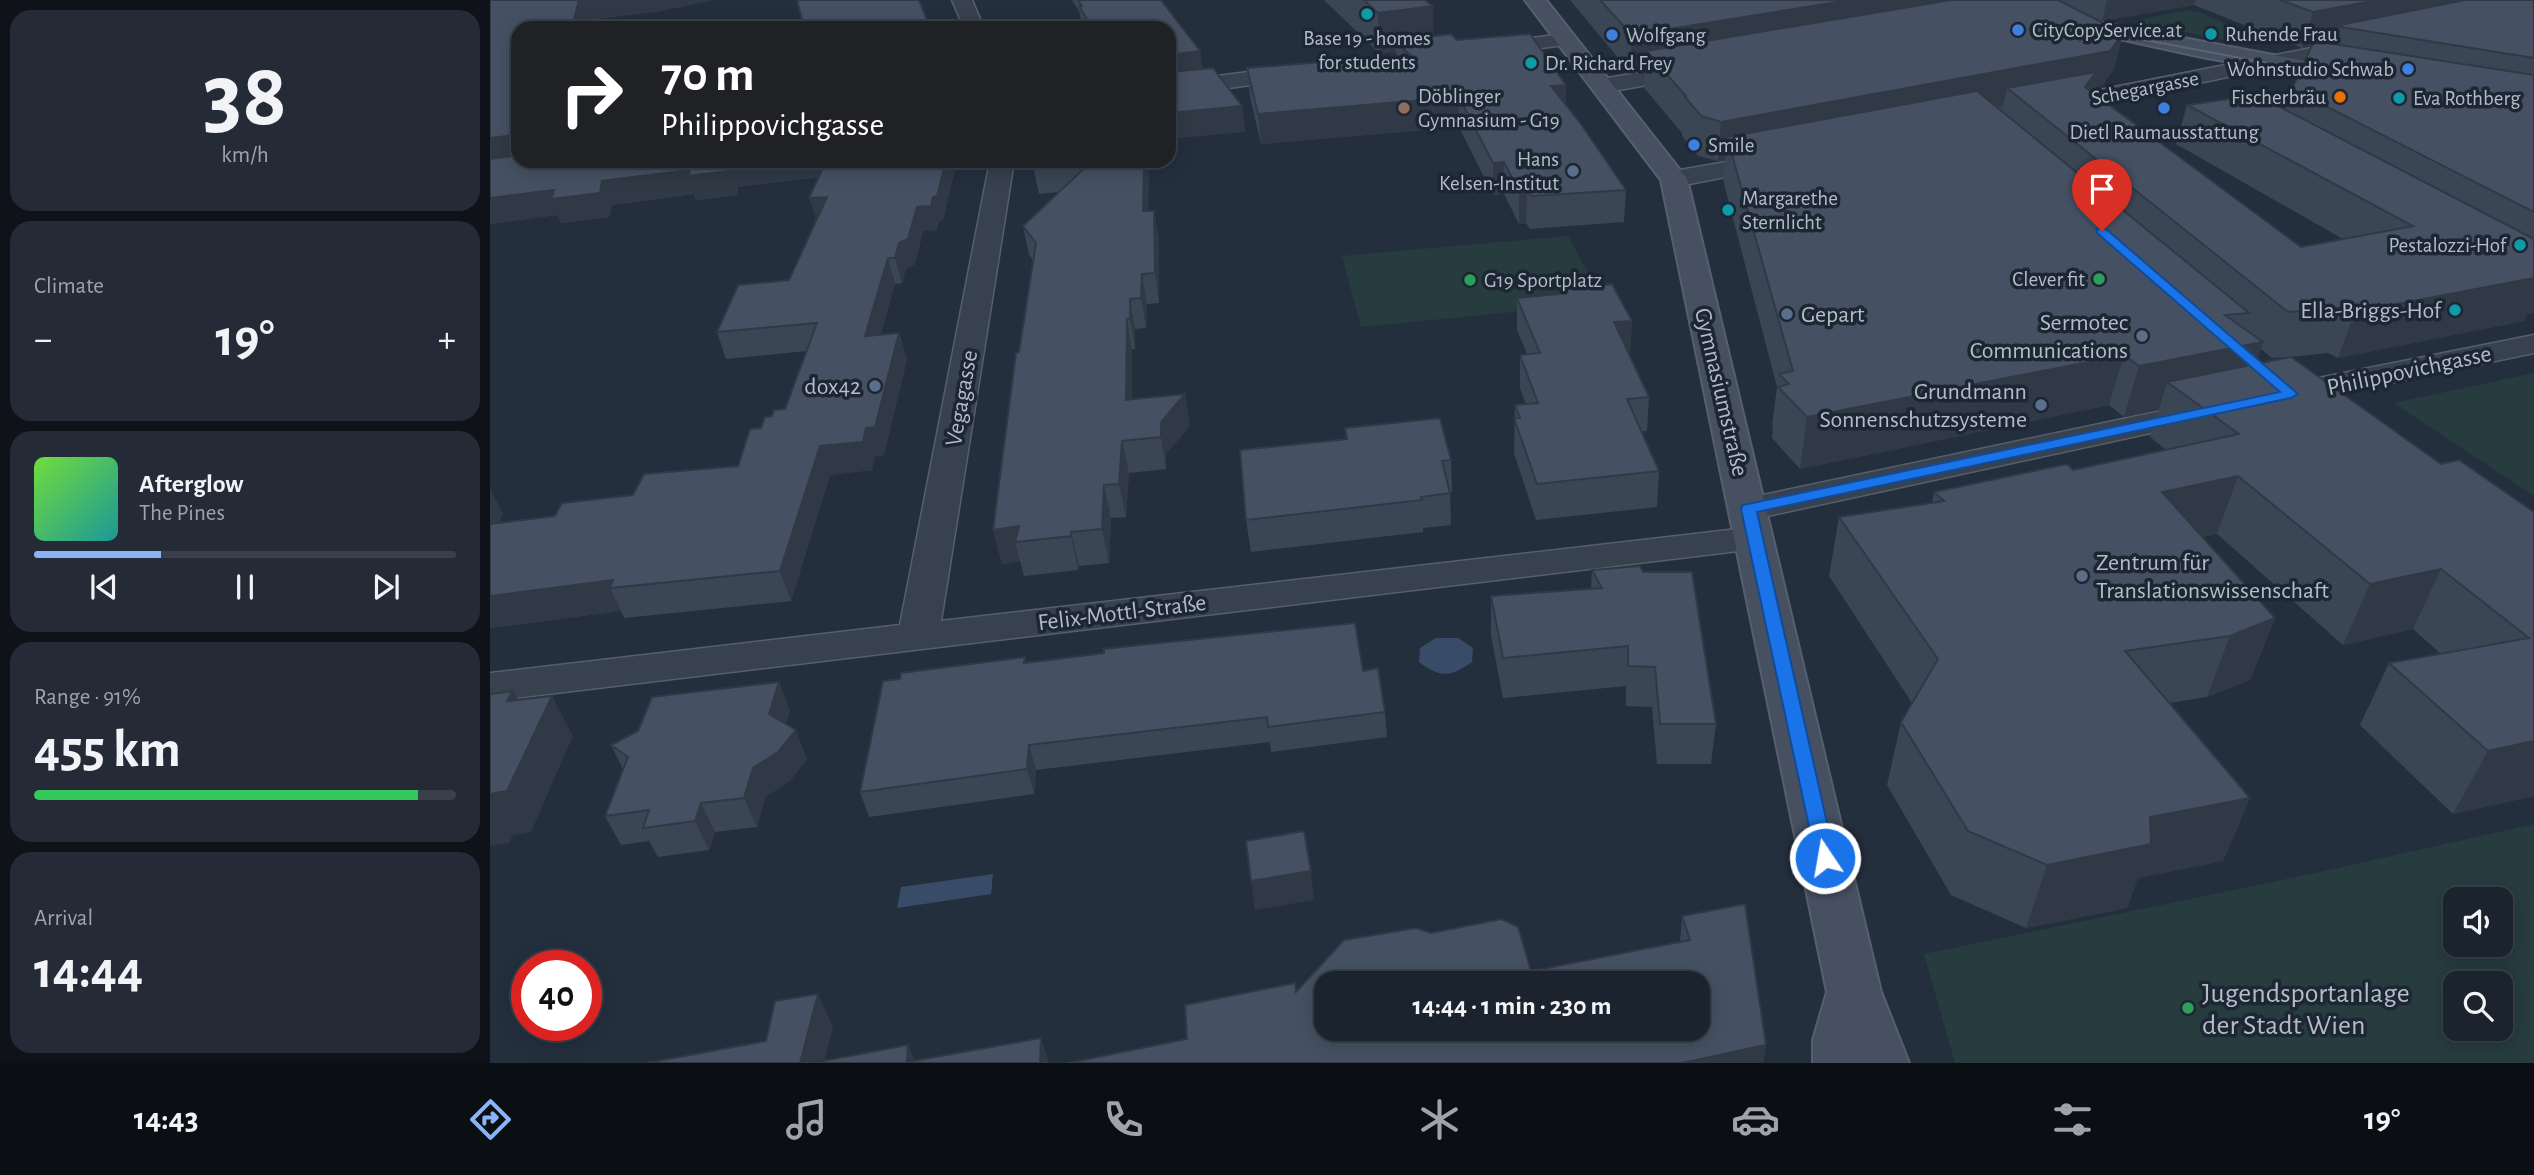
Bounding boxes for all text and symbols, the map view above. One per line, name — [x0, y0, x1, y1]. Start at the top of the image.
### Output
marker: Base 19 - homes for students — [1359, 6, 1375, 22]
place label: CityCopyService.at — [2032, 20, 2182, 41]
marker: CityCopyService.at — [2010, 22, 2026, 38]
place label: Ruhende Frau — [2225, 24, 2338, 45]
place label: Wolfgang — [1626, 25, 1707, 46]
marker: Ruhende Frau — [2203, 26, 2219, 42]
marker: Wolfgang — [1604, 27, 1620, 43]
place label: Base 19 - homes for students — [1303, 28, 1431, 73]
icon: right — [546, 49, 637, 140]
text: 38 — [203, 51, 287, 142]
text: 70 m — [661, 51, 755, 100]
place label: Dr. Richard Frey — [1545, 53, 1672, 74]
marker: Dr. Richard Frey — [1523, 55, 1539, 71]
place label: Wohnstudio Schwab — [2227, 59, 2394, 80]
marker: Wohnstudio Schwab — [2400, 61, 2416, 77]
street label: Schegargasse — [2090, 68, 2201, 109]
place label: Döblinger Gymnasium - G19 — [1418, 86, 1560, 131]
place label: Fischerbräu — [2231, 87, 2326, 108]
place label: Eva Rothberg — [2413, 88, 2521, 109]
marker: Fischerbräu — [2332, 89, 2348, 105]
marker: Eva Rothberg — [2391, 90, 2407, 106]
marker: Döblinger Gymnasium - G19 — [1396, 100, 1412, 116]
marker: Dietl Raumausstattung — [2156, 100, 2172, 116]
text: Philippovichgasse — [661, 109, 884, 141]
place label: Dietl Raumausstattung — [2069, 122, 2259, 143]
place label: Smile — [1708, 135, 1754, 156]
marker: Smile — [1686, 137, 1702, 153]
text: km/h — [221, 144, 269, 167]
place label: Hans Kelsen-Institut — [1439, 149, 1559, 194]
pin — [2072, 159, 2132, 231]
marker: Hans Kelsen-Institut — [1565, 163, 1581, 179]
icon: arrive — [2083, 170, 2121, 208]
place label: Margarethe Sternlicht — [1742, 188, 1838, 233]
marker: Margarethe Sternlicht — [1720, 202, 1736, 218]
place label: Pestalozzi-Hof — [2389, 235, 2508, 256]
marker: Pestalozzi-Hof — [2512, 237, 2528, 253]
place label: Clever fit — [2012, 269, 2085, 290]
place label: G19 Sportplatz — [1484, 270, 1602, 291]
marker: Clever fit — [2091, 271, 2107, 287]
marker: G19 Sportplatz — [1462, 272, 1478, 288]
text: Climate — [34, 275, 104, 298]
place label: Ella-Briggs-Hof — [2300, 299, 2443, 323]
marker: Ella-Briggs-Hof — [2447, 302, 2463, 318]
place label: Gepart — [1801, 303, 1865, 327]
street label: Gymnasiumstraße — [1690, 306, 1752, 479]
marker: Gepart — [1779, 306, 1795, 322]
place label: Sermotec Communications — [1970, 311, 2128, 363]
text: 19° — [215, 313, 275, 365]
text: − — [34, 321, 52, 359]
text: + — [438, 321, 456, 359]
marker: Sermotec Communications — [2134, 328, 2150, 344]
street label: Philippovichgasse — [2325, 342, 2494, 400]
street label: Vegagasse — [942, 348, 982, 448]
place label: dox42 — [804, 375, 861, 399]
marker: dox42 — [867, 378, 883, 394]
place label: Grundmann Sonnenschutzsysteme — [1820, 380, 2027, 432]
marker: Grundmann Sonnenschutzsysteme — [2033, 397, 2049, 413]
text: Afterglow — [139, 471, 243, 497]
text: The Pines — [139, 502, 225, 525]
place label: Zentrum für Translationswissenschaft — [2096, 551, 2329, 603]
icon: previous — [85, 568, 123, 606]
icon: pause — [226, 568, 264, 606]
icon: next — [367, 568, 405, 606]
marker: Zentrum für Translationswissenschaft — [2074, 568, 2090, 584]
street label: Felix-Mottl-Straße — [1037, 591, 1208, 635]
text: Range · 91% — [34, 686, 141, 709]
text: 455 km — [34, 724, 181, 776]
position arrow — [1788, 821, 1862, 895]
map controls — [2443, 887, 2513, 1041]
button: sound — [2443, 887, 2513, 957]
text: Arrival — [34, 907, 93, 930]
text: 14:44 — [34, 945, 143, 997]
speed limit sign: 40 — [511, 950, 602, 1041]
button: search — [2443, 971, 2513, 1041]
place label: Jugendsportanlage der Stadt Wien — [2202, 980, 2410, 1040]
text: 14:44 · 1 min · 230 m — [1413, 993, 1611, 1019]
marker: Jugendsportanlage der Stadt Wien — [2180, 1000, 2196, 1016]
icon: directions — [466, 1095, 515, 1144]
icon: music — [782, 1095, 831, 1144]
icon: phone — [1099, 1095, 1148, 1144]
icon: climate — [1415, 1095, 1464, 1144]
icon: car — [1731, 1095, 1780, 1144]
icon: filters — [2048, 1095, 2097, 1144]
text: 14:43 — [134, 1103, 199, 1135]
text: 19° — [2364, 1103, 2400, 1135]

